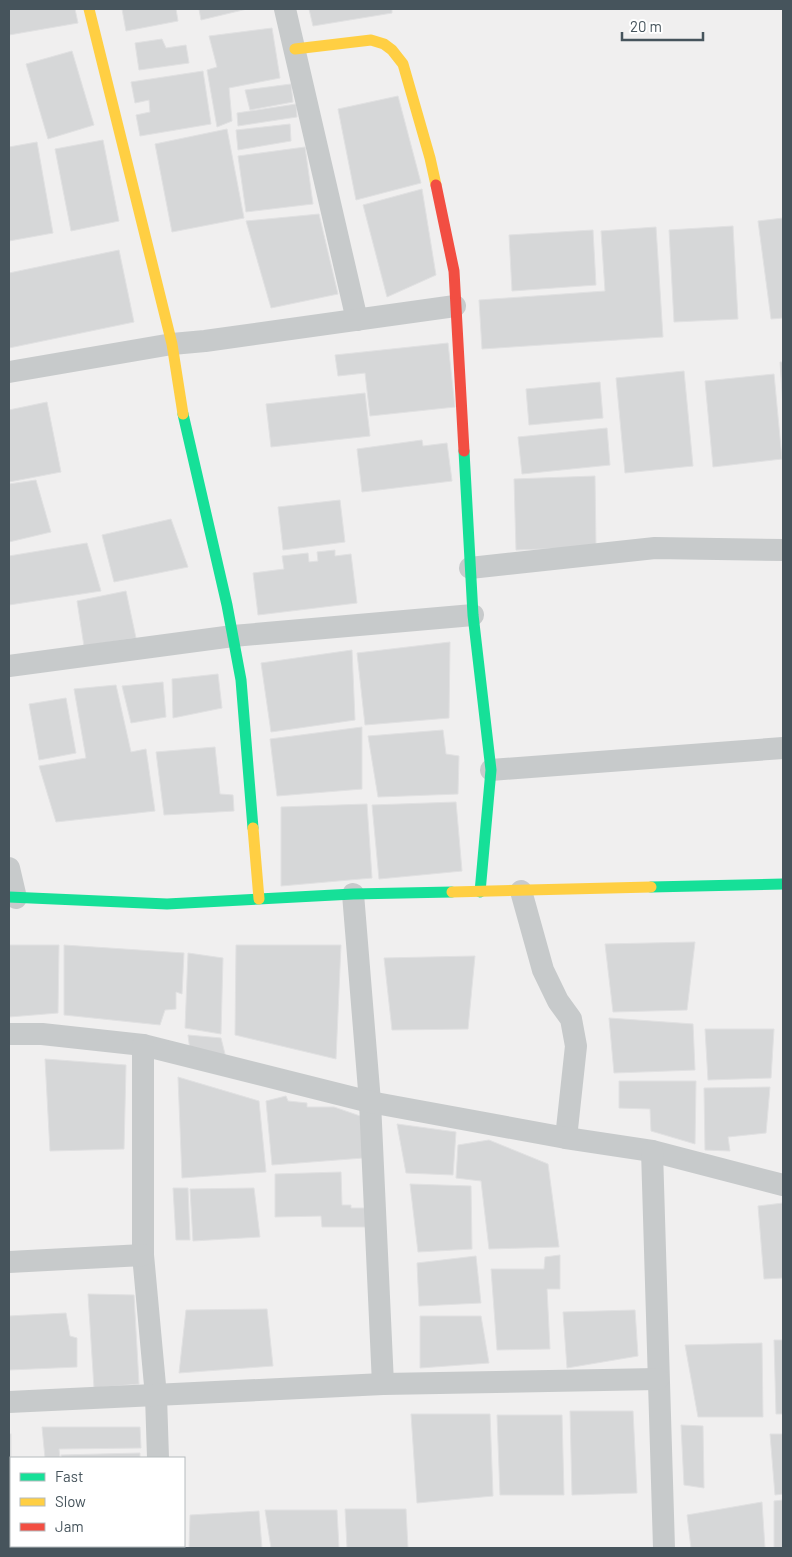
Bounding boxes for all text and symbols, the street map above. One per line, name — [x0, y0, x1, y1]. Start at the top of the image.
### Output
scale bar — [622, 10, 703, 42]
text: 20 m — [630, 17, 662, 35]
legend — [10, 1457, 185, 1547]
text: Fast — [55, 1467, 83, 1485]
text: Slow — [55, 1492, 86, 1510]
text: Jam — [55, 1517, 84, 1535]

